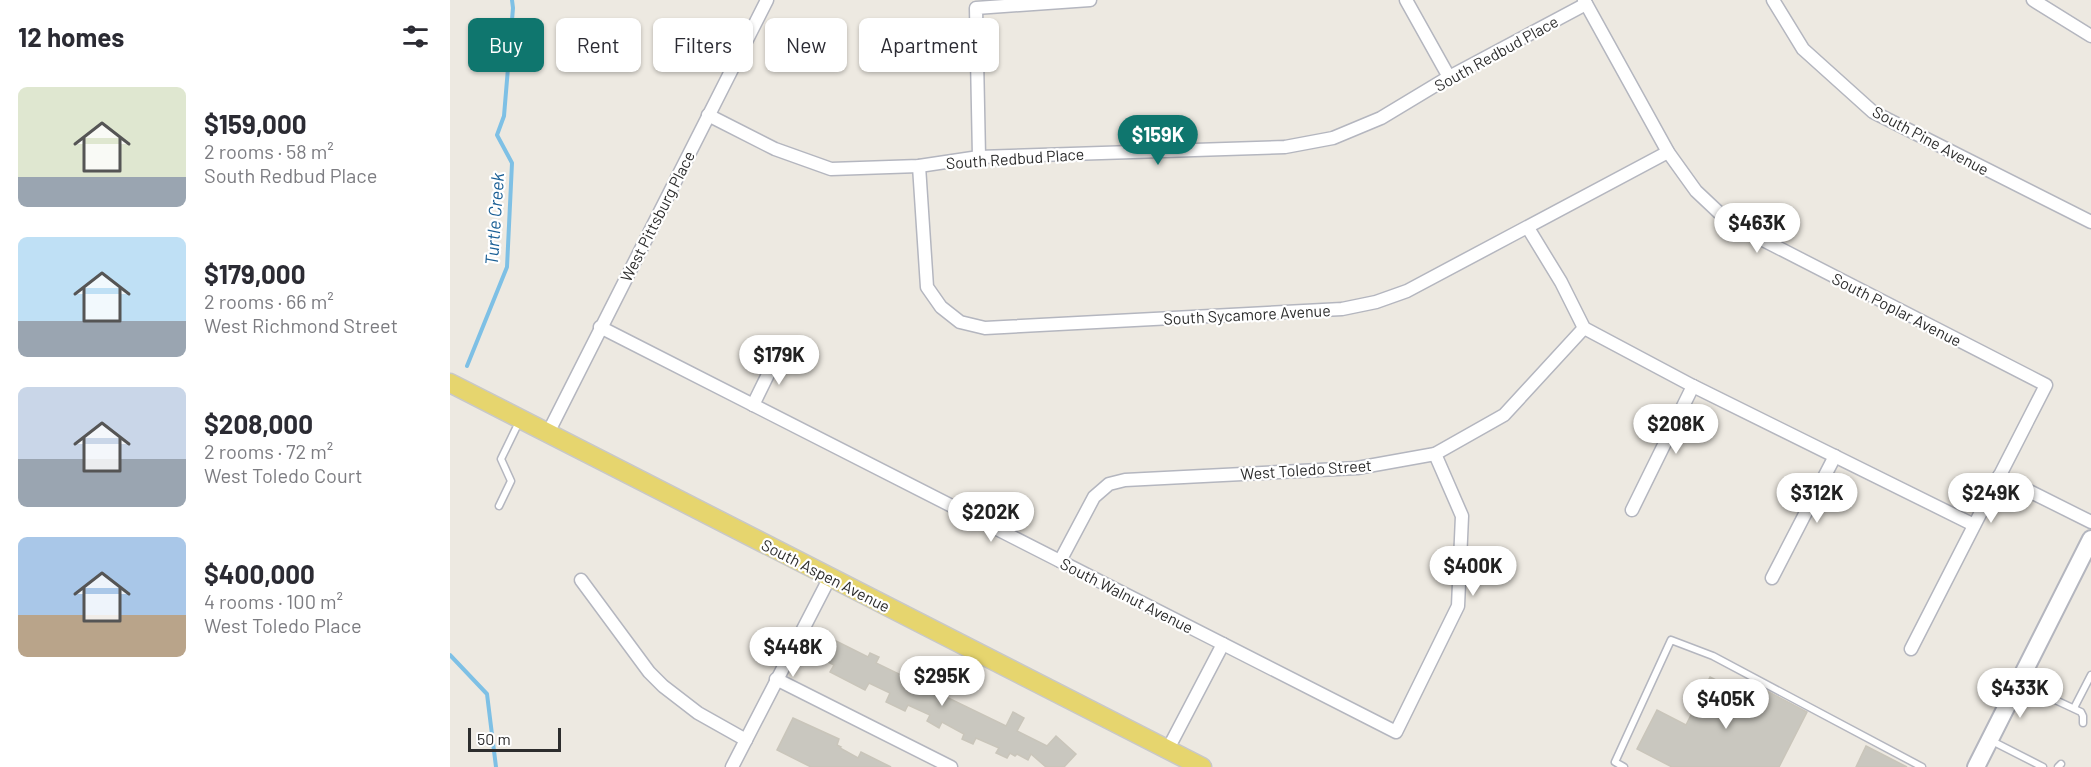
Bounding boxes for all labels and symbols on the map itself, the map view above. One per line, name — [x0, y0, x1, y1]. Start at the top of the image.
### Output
street label: South Redbud Place — [1431, 11, 1561, 95]
street label: South Pine Avenue — [1870, 101, 1992, 179]
pin: $159K — [1116, 115, 1200, 166]
street label: South Redbud Place — [945, 144, 1085, 172]
street label: West Pittsburg Place — [616, 147, 698, 285]
water label: Turtle Creek — [480, 172, 508, 266]
pin: $463K — [1715, 203, 1799, 254]
street label: South Poplar Avenue — [1829, 268, 1965, 350]
street label: South Sycamore Avenue — [1163, 300, 1331, 328]
pin: $179K — [737, 335, 821, 386]
pin: $208K — [1634, 404, 1718, 455]
street label: West Toledo Street — [1240, 455, 1372, 483]
pin: $312K — [1775, 473, 1859, 524]
pin: $249K — [1949, 473, 2033, 524]
pin: $202K — [949, 492, 1033, 543]
street label: South Aspen Avenue — [759, 534, 893, 616]
pin: $400K — [1431, 546, 1515, 597]
street label: South Walnut Avenue — [1057, 553, 1197, 637]
pin: $448K — [751, 627, 835, 678]
pin: $295K — [900, 656, 984, 707]
pin: $433K — [1978, 668, 2062, 719]
pin: $405K — [1684, 679, 1768, 730]
scale bar — [468, 725, 561, 752]

